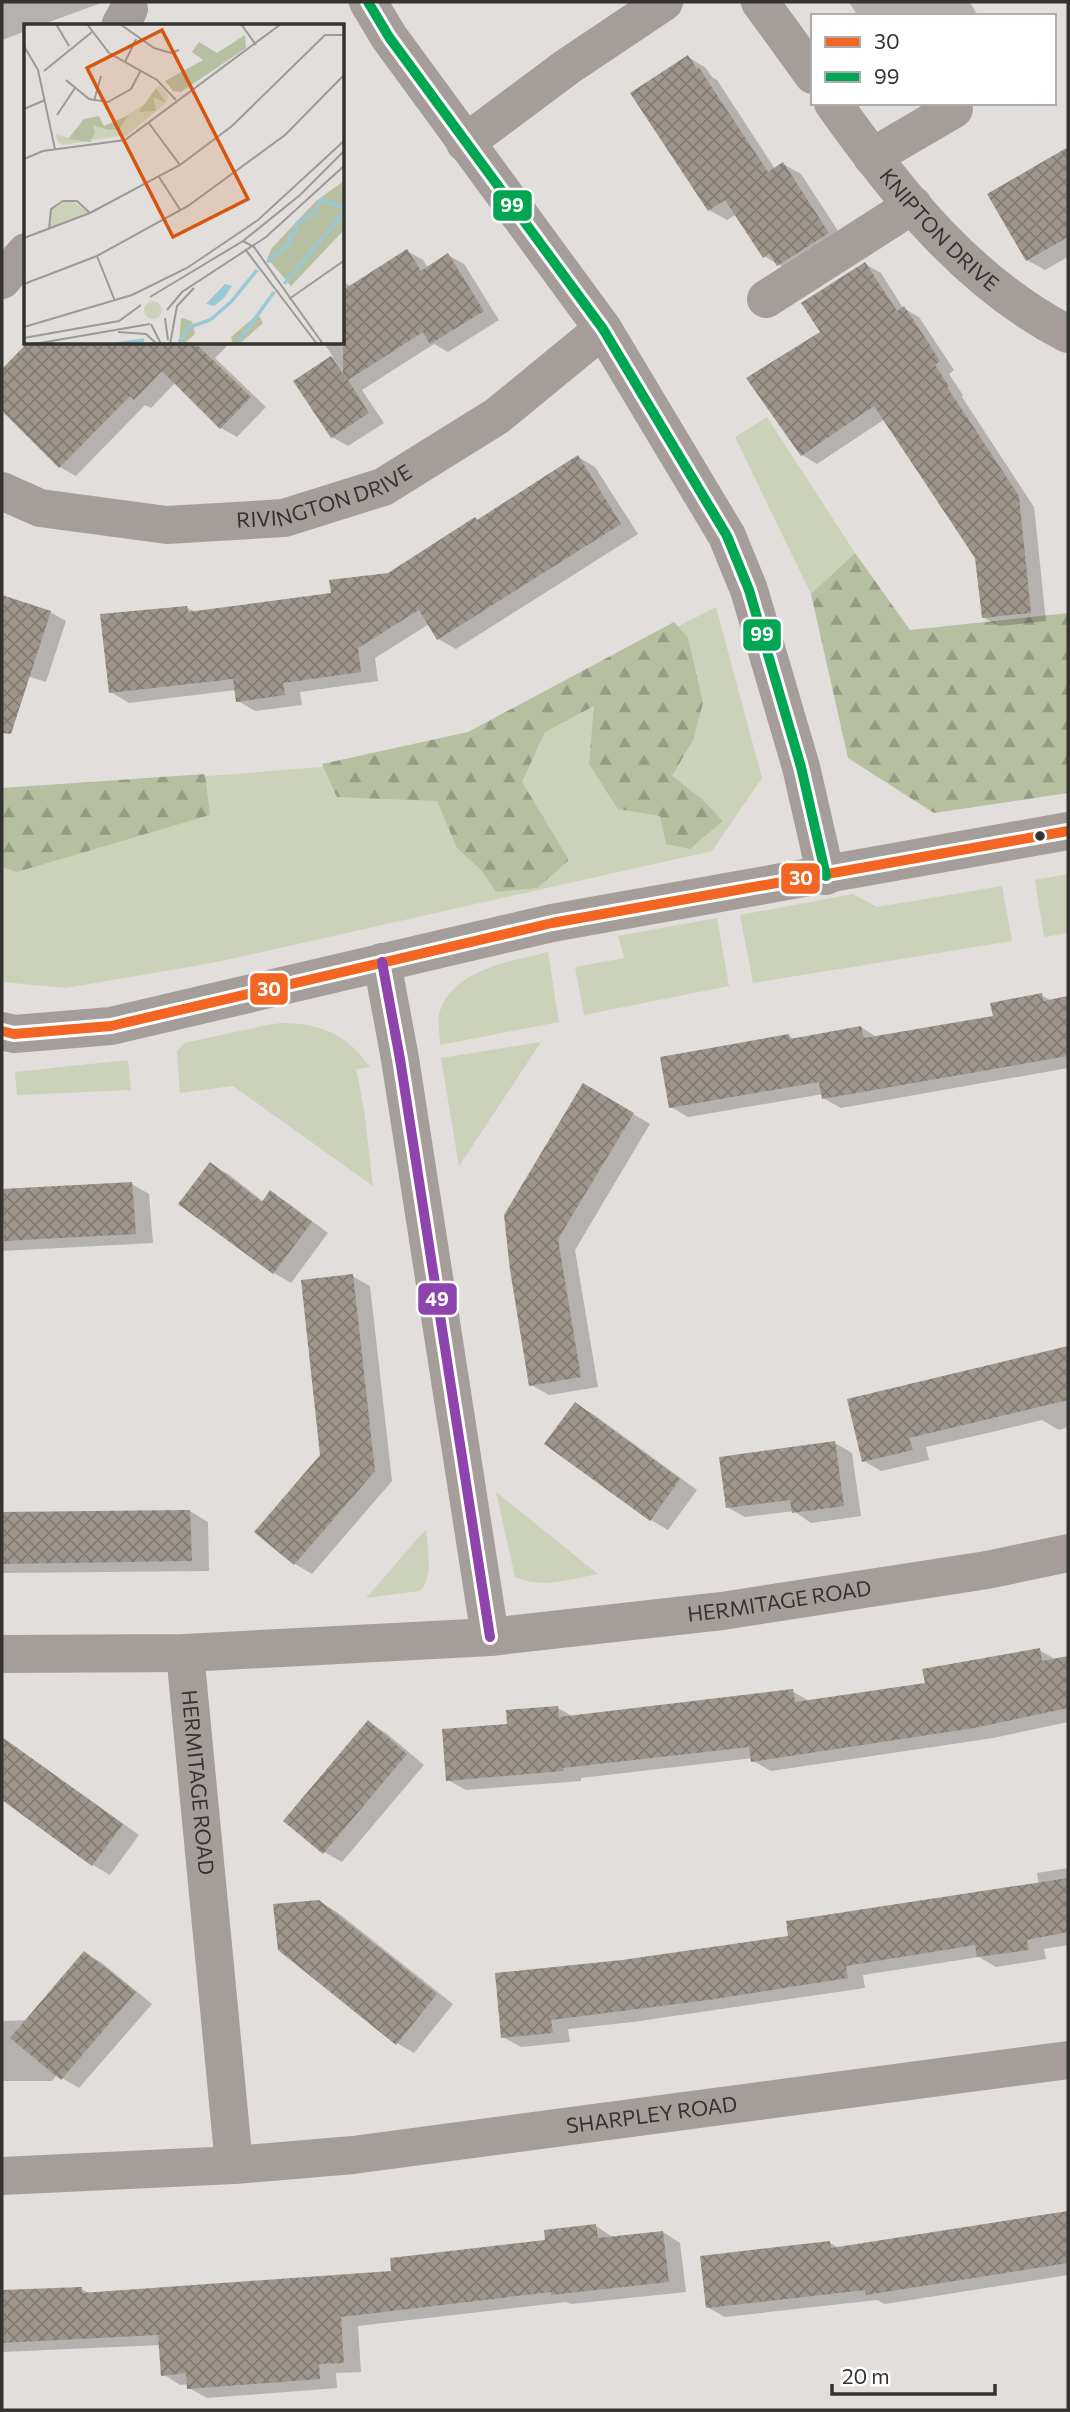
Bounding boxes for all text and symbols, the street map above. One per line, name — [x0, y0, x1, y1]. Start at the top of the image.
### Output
legend — [811, 14, 1056, 105]
inset map — [24, 24, 345, 345]
text: 30 — [874, 28, 900, 53]
text: 99 — [874, 63, 900, 88]
street label: KNIPTON DRIVE — [875, 163, 1005, 296]
line badge: 99 — [492, 189, 533, 222]
text: 99 — [500, 193, 524, 216]
street label: RIVINGTON DRIVE — [236, 458, 416, 532]
line badge: 99 — [742, 618, 782, 652]
text: 99 — [750, 622, 774, 645]
unlabelled marker — [1033, 829, 1047, 843]
line badge: 30 — [780, 862, 821, 895]
text: 30 — [789, 866, 813, 889]
line badge: 30 — [249, 972, 289, 1006]
text: 30 — [257, 977, 281, 1000]
line badge: 49 — [417, 1282, 458, 1316]
text: 49 — [425, 1287, 449, 1310]
street label: HERMITAGE ROAD — [686, 1574, 873, 1626]
street label: HERMITAGE ROAD — [178, 1689, 220, 1876]
street label: SHARPLEY ROAD — [564, 2090, 739, 2138]
scale bar — [832, 2352, 995, 2396]
text: 20 m — [842, 2363, 890, 2388]

